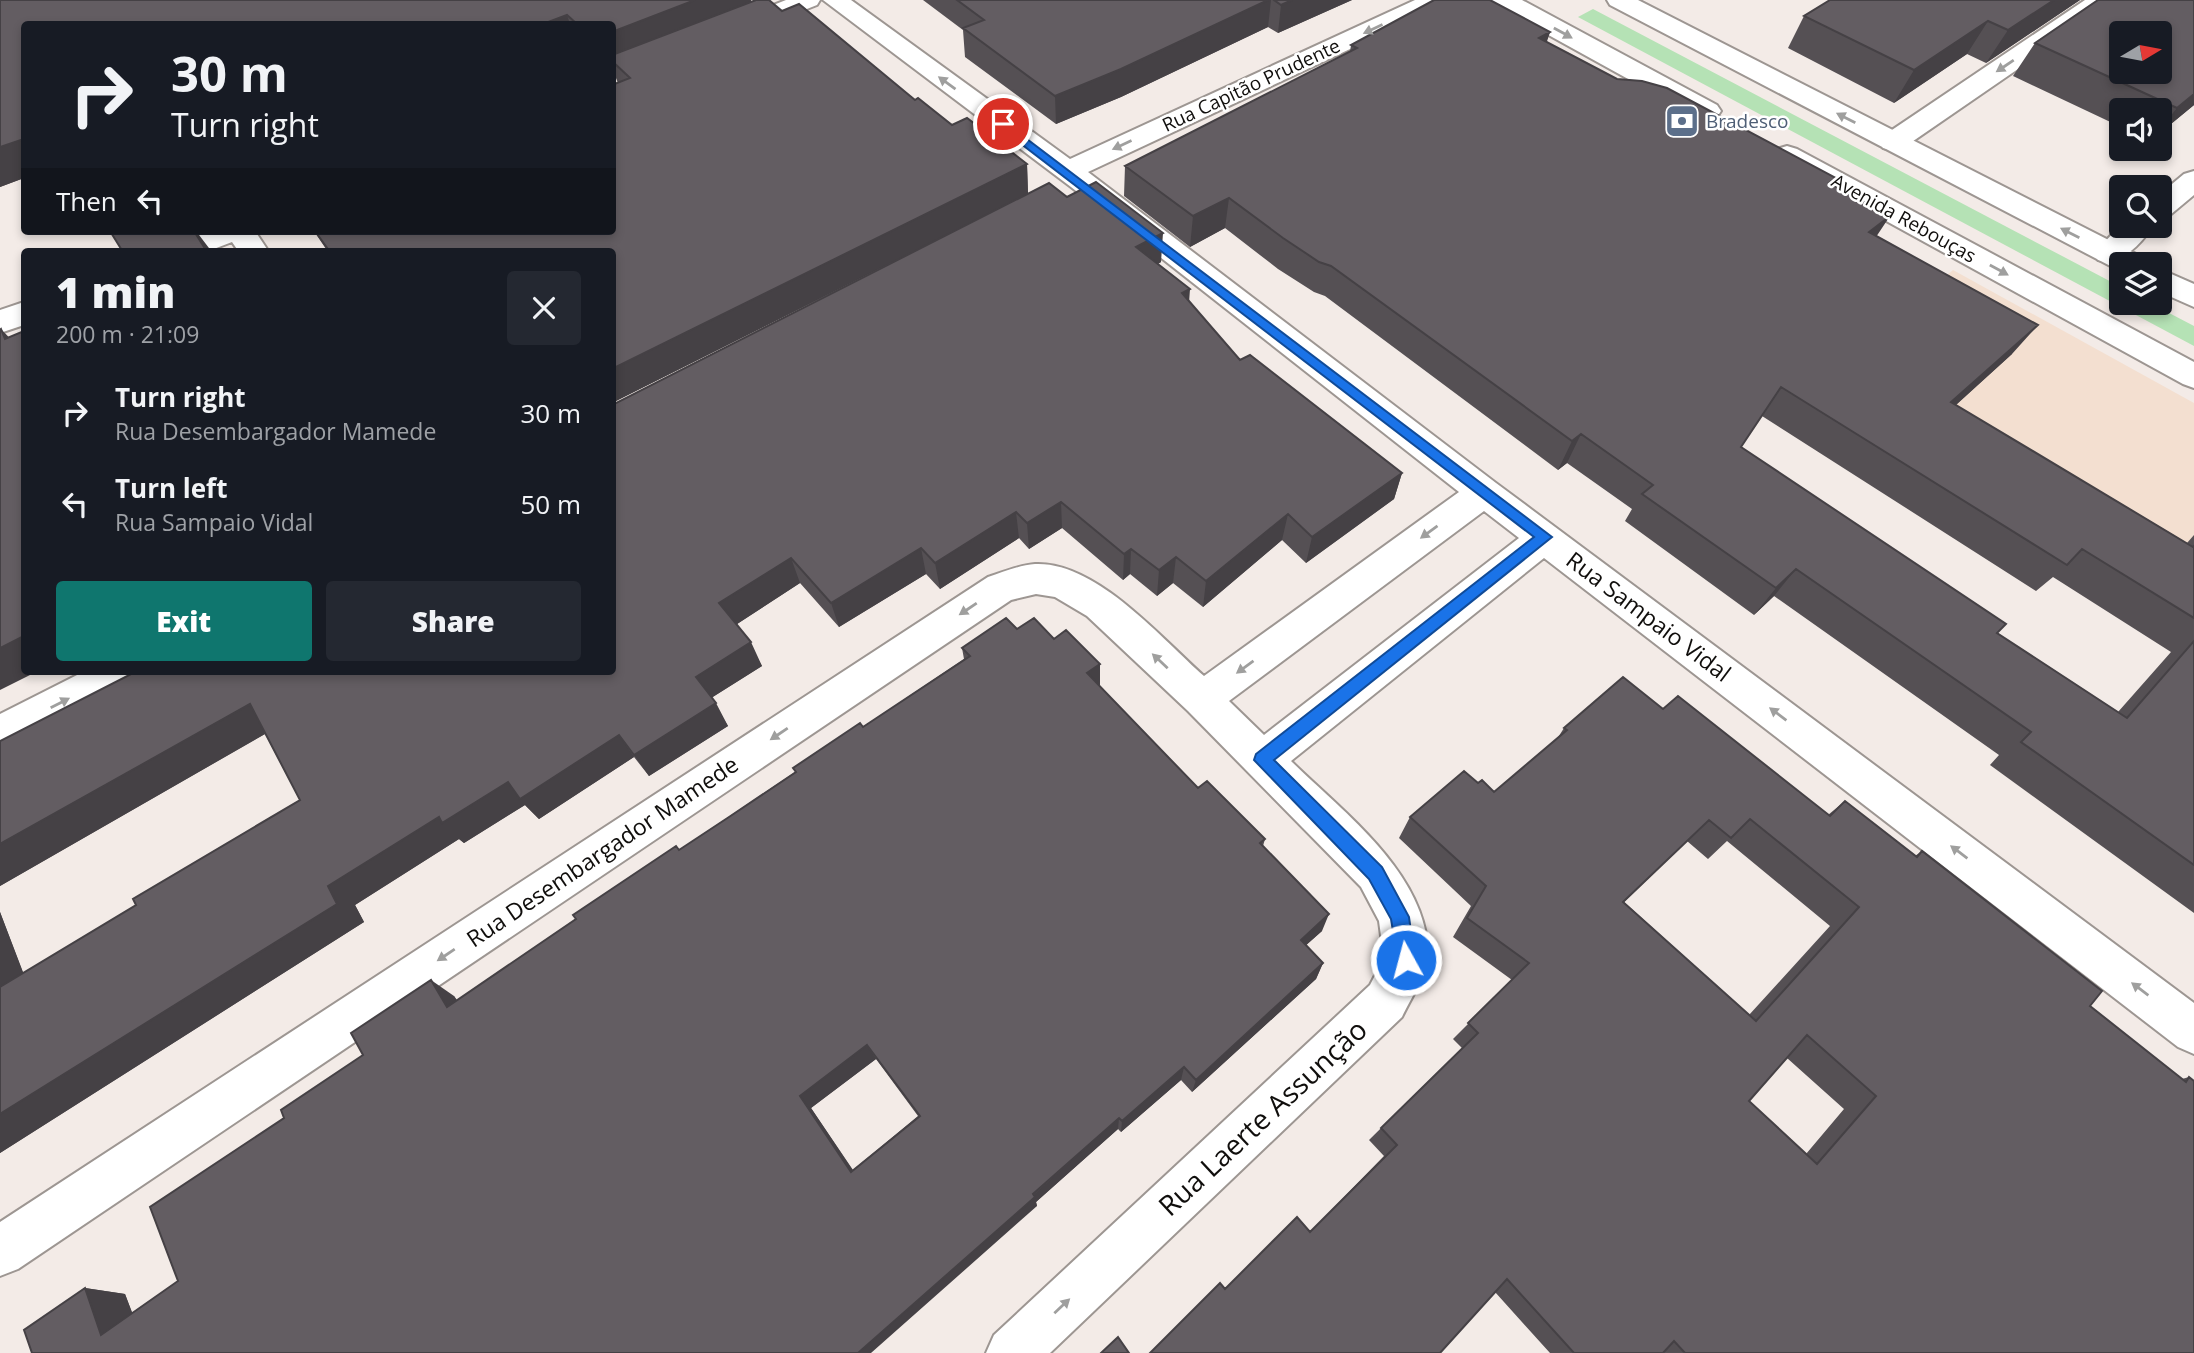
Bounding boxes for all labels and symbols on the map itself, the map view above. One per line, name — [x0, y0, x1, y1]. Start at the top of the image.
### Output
north arrow — [2109, 21, 2172, 84]
one-way arrow — [1363, 23, 1383, 35]
one-way arrow — [1553, 27, 1572, 39]
street label: Rua Capitão Prudente — [1158, 32, 1344, 138]
one-way arrow — [1996, 59, 2014, 73]
one-way arrow — [938, 76, 956, 90]
pin — [973, 94, 1033, 154]
bank icon: Bradesco — [1663, 102, 1701, 140]
place label: Bradesco — [1706, 108, 1788, 134]
one-way arrow — [1836, 112, 1856, 123]
one-way arrow — [1112, 139, 1132, 151]
street label: Avenida Rebouças — [1827, 167, 1981, 269]
one-way arrow — [2060, 227, 2080, 239]
one-way arrow — [1990, 264, 2009, 276]
one-way arrow — [1419, 525, 1438, 539]
street label: Rua Sampaio Vidal — [1560, 544, 1738, 688]
one-way arrow — [959, 602, 978, 615]
one-way arrow — [1152, 653, 1169, 669]
one-way arrow — [1236, 660, 1254, 674]
one-way arrow — [50, 697, 70, 708]
one-way arrow — [1769, 706, 1787, 721]
one-way arrow — [769, 728, 789, 741]
street label: Rua Desembargador Mamede — [460, 748, 744, 954]
one-way arrow — [1950, 844, 1968, 859]
position arrow — [1369, 923, 1443, 997]
one-way arrow — [437, 948, 456, 961]
one-way arrow — [2131, 982, 2149, 997]
street label: Rua Laerte Assunção — [1150, 1010, 1374, 1224]
one-way arrow — [1053, 1299, 1070, 1315]

